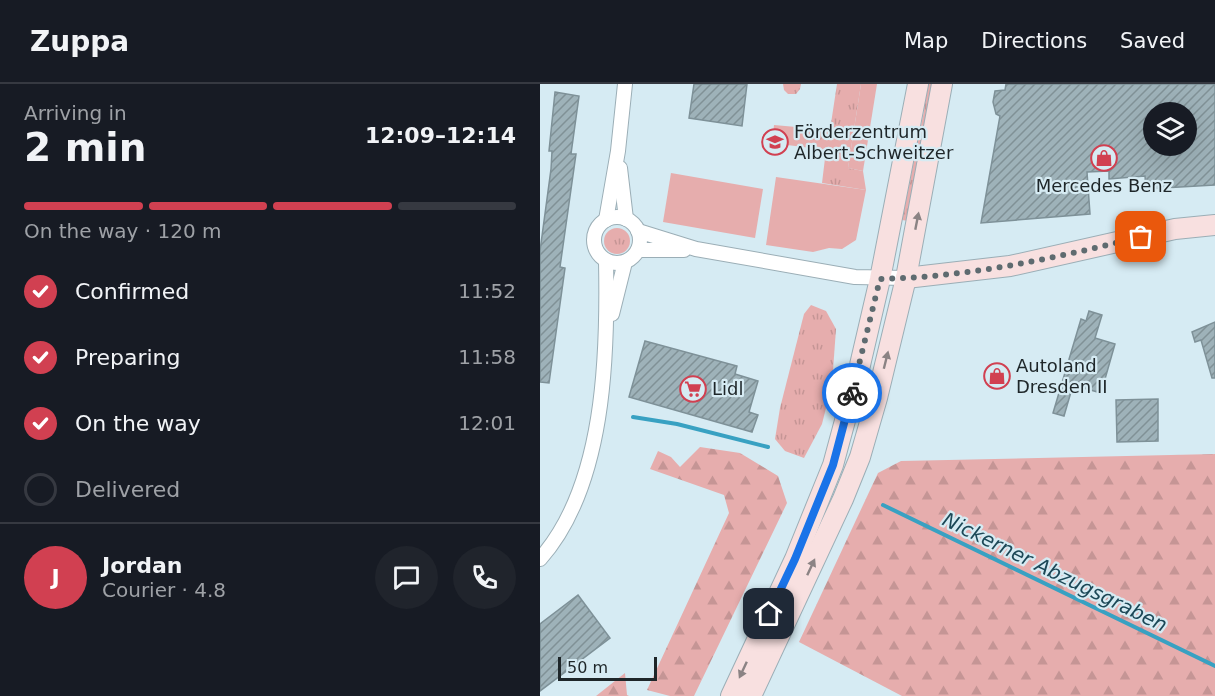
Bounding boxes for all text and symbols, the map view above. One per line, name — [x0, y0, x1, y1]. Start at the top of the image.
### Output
text: Zuppa — [30, 25, 129, 58]
text: Map — [904, 29, 948, 53]
text: Directions — [981, 29, 1087, 53]
text: Saved — [1120, 29, 1185, 53]
text: Arriving in — [24, 101, 127, 125]
map controls — [1143, 102, 1197, 156]
button: layers — [1143, 102, 1197, 156]
place label: Förderzentrum Albert-Schweitzer — [794, 121, 954, 163]
text: 12:09–12:14 — [365, 123, 516, 148]
text: 2 min — [24, 125, 146, 170]
school or university icon: Förderzentrum Albert-Schweitzer — [760, 127, 790, 157]
shop icon: Mercedes Benz — [1089, 143, 1119, 173]
place label: Mercedes Benz — [1036, 175, 1172, 196]
one-way arrow — [913, 211, 922, 230]
pin — [1115, 211, 1166, 262]
text: On the way · 120 m — [24, 219, 222, 243]
icon: bag — [1124, 220, 1157, 253]
icon: check — [24, 275, 57, 308]
text: Confirmed — [75, 279, 189, 304]
text: 11:52 — [458, 279, 516, 303]
icon: check — [24, 341, 57, 374]
text: Preparing — [75, 345, 181, 370]
text: 11:58 — [458, 345, 516, 369]
one-way arrow — [882, 351, 892, 370]
place label: Autoland Dresden II — [1016, 355, 1108, 397]
shop icon: Autoland Dresden II — [982, 361, 1012, 391]
courier — [822, 363, 882, 423]
supermarket icon: Lidl — [678, 374, 708, 404]
icon: bike — [836, 377, 869, 410]
place label: Lidl — [712, 378, 743, 399]
icon: check — [24, 407, 57, 440]
text: On the way — [75, 411, 201, 436]
text: 12:01 — [458, 411, 516, 435]
text: Delivered — [75, 477, 180, 502]
water label: Nickerner Abzugsgraben — [939, 507, 1171, 637]
button: chat — [375, 546, 438, 609]
button: phone — [453, 546, 516, 609]
text: Jordan — [102, 553, 182, 578]
one-way arrow — [807, 558, 816, 575]
text: J — [51, 565, 60, 590]
text: Courier · 4.8 — [102, 578, 226, 602]
pin — [743, 588, 794, 639]
icon: home — [752, 597, 785, 630]
scale bar — [558, 654, 657, 682]
text: 50 m — [567, 658, 608, 677]
one-way arrow — [739, 661, 748, 678]

